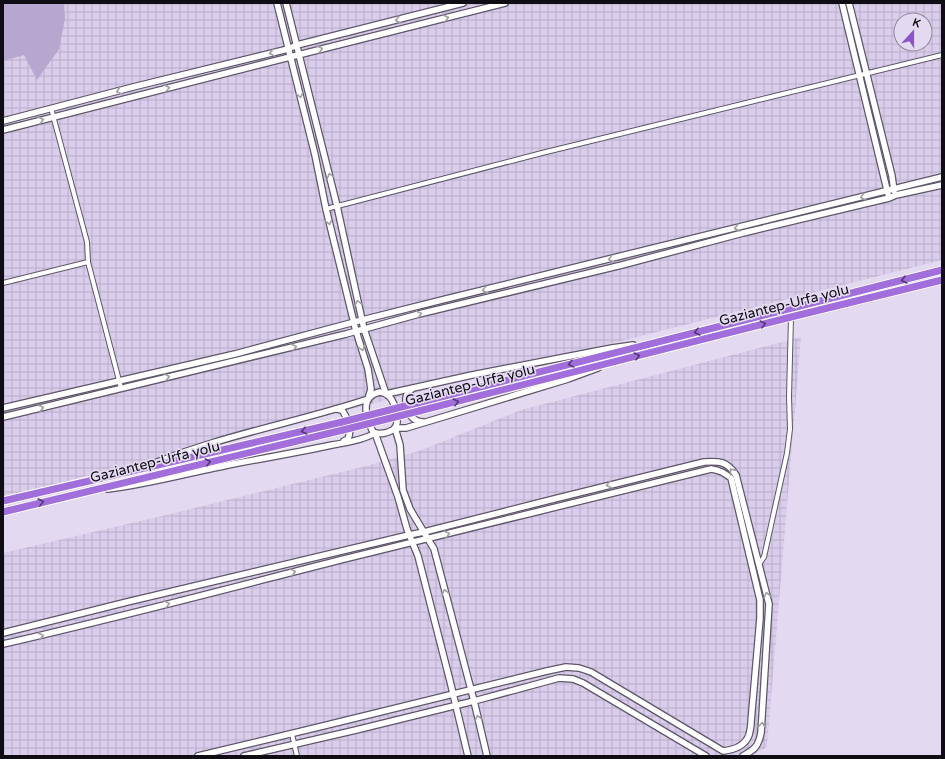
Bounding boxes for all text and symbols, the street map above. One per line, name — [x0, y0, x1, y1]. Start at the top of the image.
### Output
north arrow — [893, 12, 933, 52]
one-way arrow — [442, 14, 449, 23]
one-way arrow — [395, 15, 401, 23]
text: K — [911, 16, 923, 31]
one-way arrow — [317, 46, 323, 54]
one-way arrow — [269, 48, 276, 56]
one-way arrow — [163, 84, 170, 93]
one-way arrow — [116, 86, 122, 94]
one-way arrow — [295, 91, 304, 98]
one-way arrow — [37, 116, 44, 125]
one-way arrow — [326, 173, 334, 179]
one-way arrow — [860, 192, 867, 201]
one-way arrow — [324, 219, 332, 225]
one-way arrow — [734, 223, 741, 232]
one-way arrow — [608, 254, 614, 262]
one-way arrow — [901, 275, 907, 283]
street label: Gaziantep-Urfa yolu — [717, 281, 851, 329]
one-way arrow — [481, 285, 488, 293]
one-way arrow — [354, 300, 362, 306]
one-way arrow — [416, 311, 423, 319]
one-way arrow — [759, 320, 766, 329]
one-way arrow — [694, 327, 701, 336]
one-way arrow — [290, 343, 297, 352]
one-way arrow — [357, 344, 366, 351]
one-way arrow — [633, 352, 640, 361]
one-way arrow — [567, 359, 574, 368]
street label: Gaziantep-Urfa yolu — [403, 361, 537, 409]
one-way arrow — [164, 374, 171, 382]
one-way arrow — [453, 398, 460, 406]
one-way arrow — [38, 404, 44, 412]
one-way arrow — [301, 427, 307, 435]
street label: Gaziantep-Urfa yolu — [88, 438, 222, 486]
one-way arrow — [205, 459, 211, 467]
one-way arrow — [730, 468, 737, 475]
one-way arrow — [605, 481, 612, 489]
one-way arrow — [38, 499, 44, 507]
one-way arrow — [443, 531, 450, 539]
one-way arrow — [289, 568, 296, 577]
one-way arrow — [442, 589, 450, 595]
one-way arrow — [764, 592, 772, 598]
one-way arrow — [164, 601, 170, 609]
one-way arrow — [38, 632, 44, 640]
one-way arrow — [474, 715, 482, 721]
one-way arrow — [757, 722, 766, 728]

